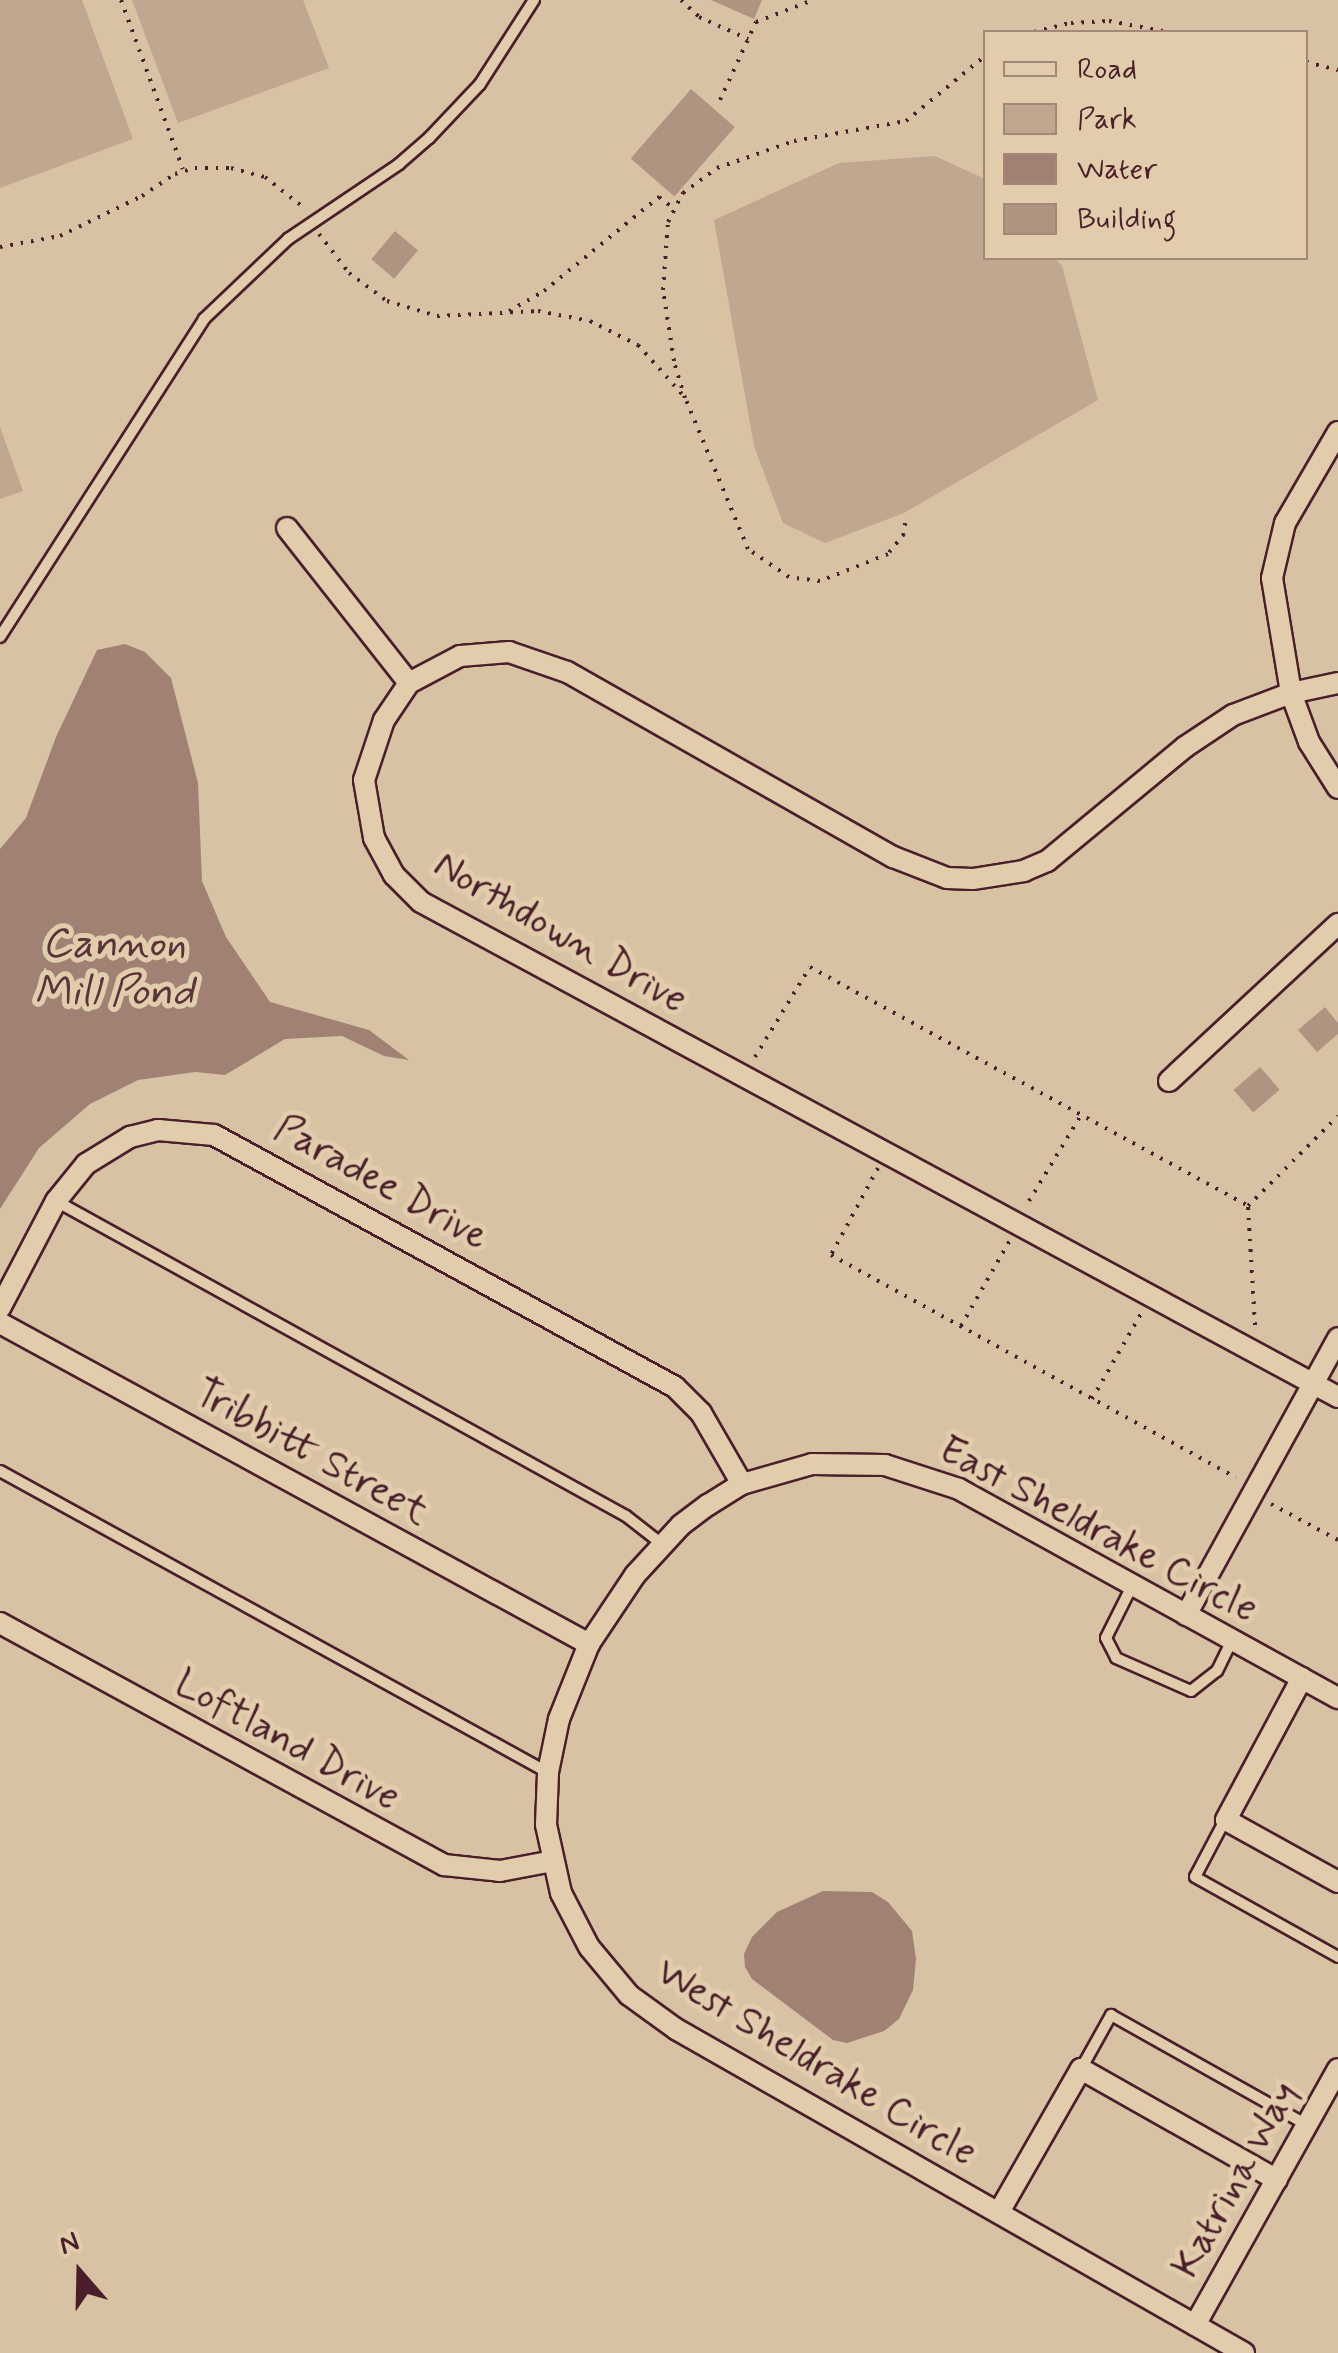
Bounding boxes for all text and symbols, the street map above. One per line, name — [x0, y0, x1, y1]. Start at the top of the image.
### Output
legend — [983, 30, 1308, 260]
text: Road — [1077, 50, 1137, 89]
text: Park — [1077, 100, 1137, 139]
text: Water — [1077, 150, 1157, 189]
text: Building — [1077, 200, 1176, 239]
street label: Northdown Drive — [425, 841, 695, 1025]
water label: Cannon Mill Pond — [34, 920, 194, 1018]
street label: Paradee Drive — [266, 1105, 496, 1261]
street label: Tribbitt Street — [185, 1369, 437, 1537]
street label: East Sheldrake Circle — [931, 1426, 1265, 1634]
street label: Loftland Drive — [166, 1660, 408, 1822]
street label: West Sheldrake Circle — [647, 1948, 985, 2178]
street label: Katrina Way — [1161, 2071, 1311, 2289]
north arrow — [30, 2223, 130, 2323]
text: N — [54, 2224, 85, 2265]

